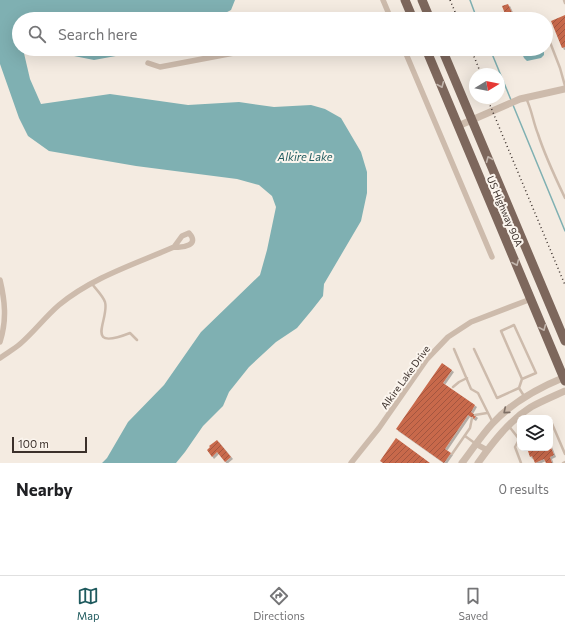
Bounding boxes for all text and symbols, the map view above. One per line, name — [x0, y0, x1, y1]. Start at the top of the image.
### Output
search box — [12, 12, 553, 56]
icon: search — [26, 23, 48, 45]
text: Search here — [58, 25, 137, 43]
north arrow — [469, 68, 505, 104]
one-way arrow — [436, 81, 444, 88]
water label: Alkire Lake — [277, 150, 333, 163]
one-way arrow — [485, 156, 493, 163]
street label: US Highway 90A — [485, 174, 525, 248]
one-way arrow — [511, 259, 519, 266]
one-way arrow — [538, 324, 546, 331]
street label: Alkire Lake Drive — [378, 343, 432, 411]
one-way arrow — [504, 407, 511, 414]
map controls — [517, 415, 553, 451]
button: layers — [517, 415, 553, 451]
scale bar — [12, 435, 87, 454]
text: 100 m — [18, 437, 49, 450]
text: Nearby — [16, 479, 73, 500]
text: 0 results — [498, 481, 549, 497]
tab: Map — [77, 585, 100, 622]
tab: Directions — [253, 585, 305, 622]
tab: Saved — [458, 585, 488, 622]

